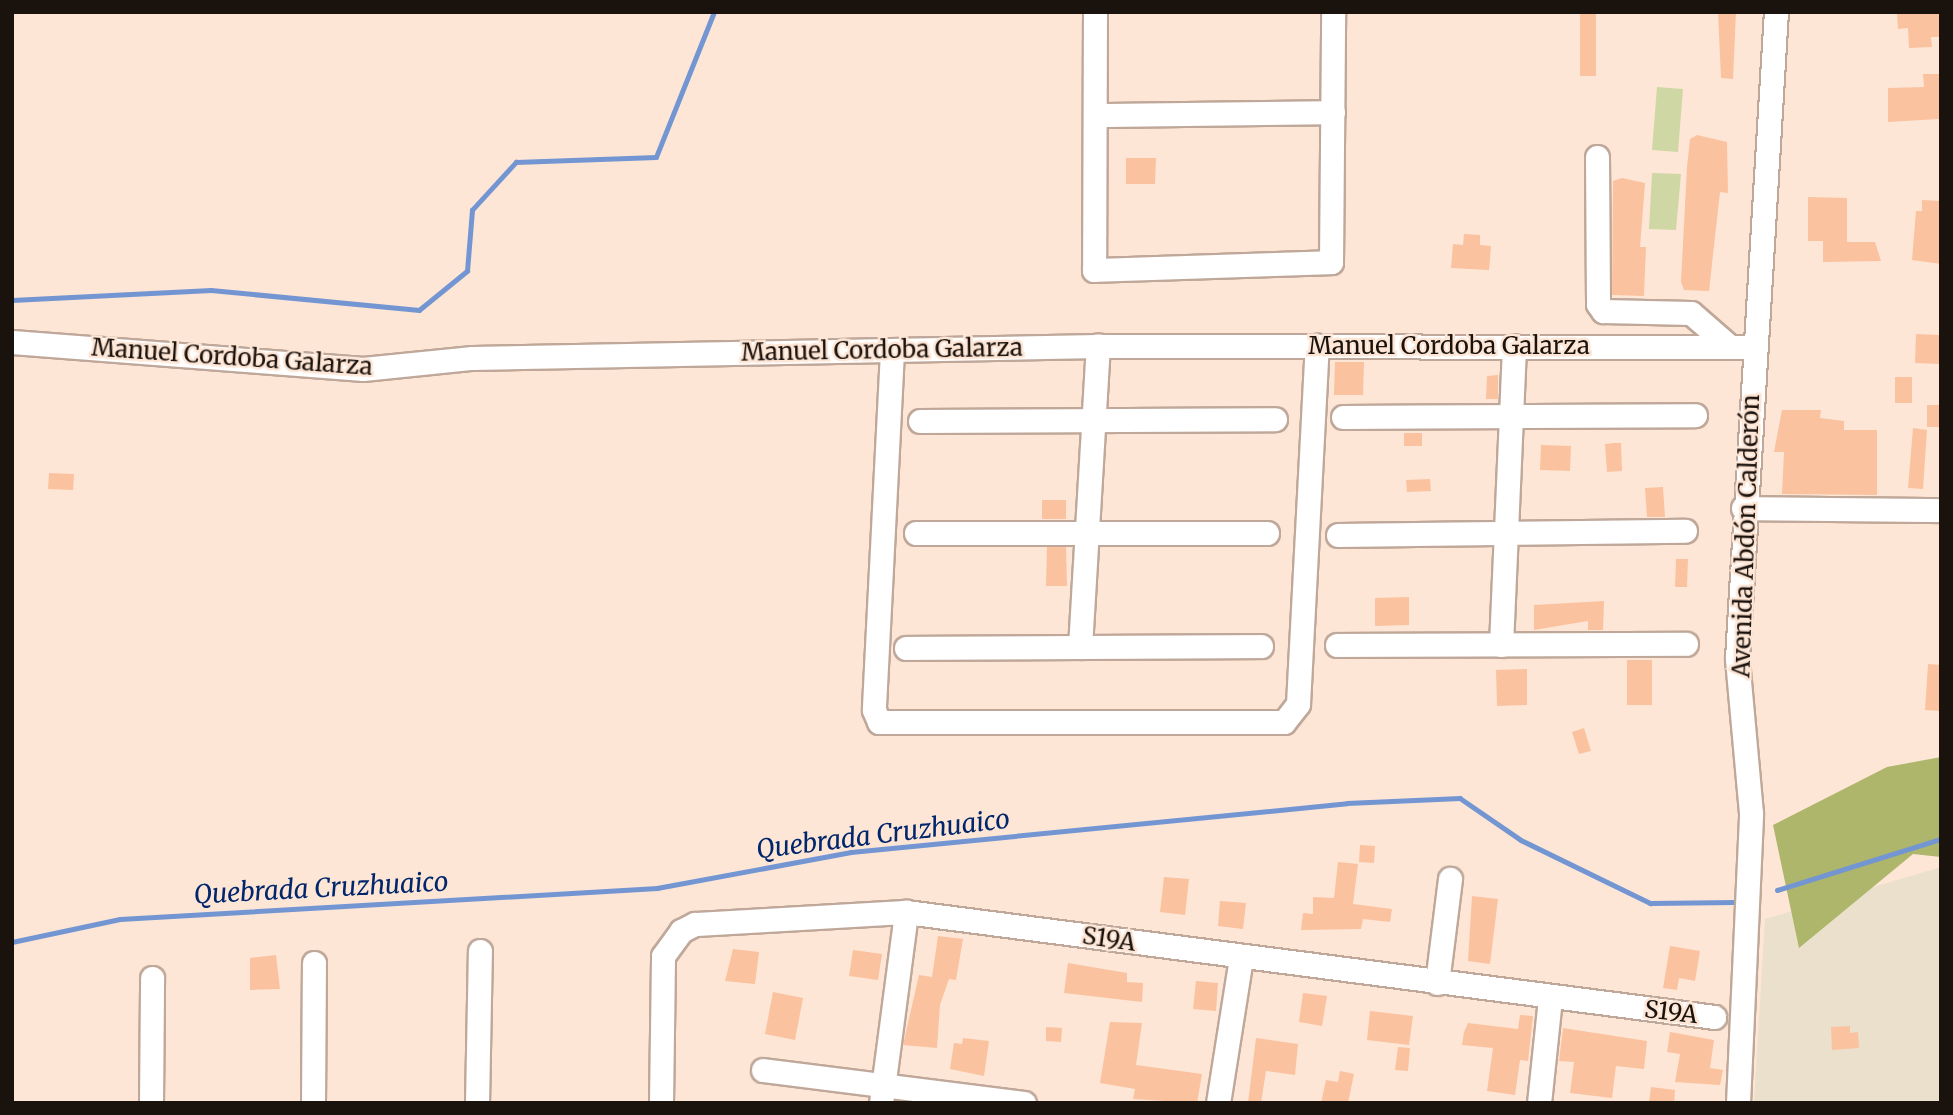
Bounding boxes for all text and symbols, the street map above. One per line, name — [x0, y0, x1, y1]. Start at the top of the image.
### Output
street label: Manuel Cordoba Galarza — [1308, 332, 1590, 360]
street label: Manuel Cordoba Galarza — [91, 333, 373, 381]
street label: Manuel Cordoba Galarza — [741, 333, 1023, 367]
street label: Avenida Abdón Calderón — [1727, 394, 1765, 678]
water label: Quebrada Cruzhuaico — [755, 803, 1011, 865]
water label: Quebrada Cruzhuaico — [193, 866, 449, 910]
street label: S19A — [1080, 921, 1138, 957]
street label: S19A — [1643, 994, 1699, 1030]

